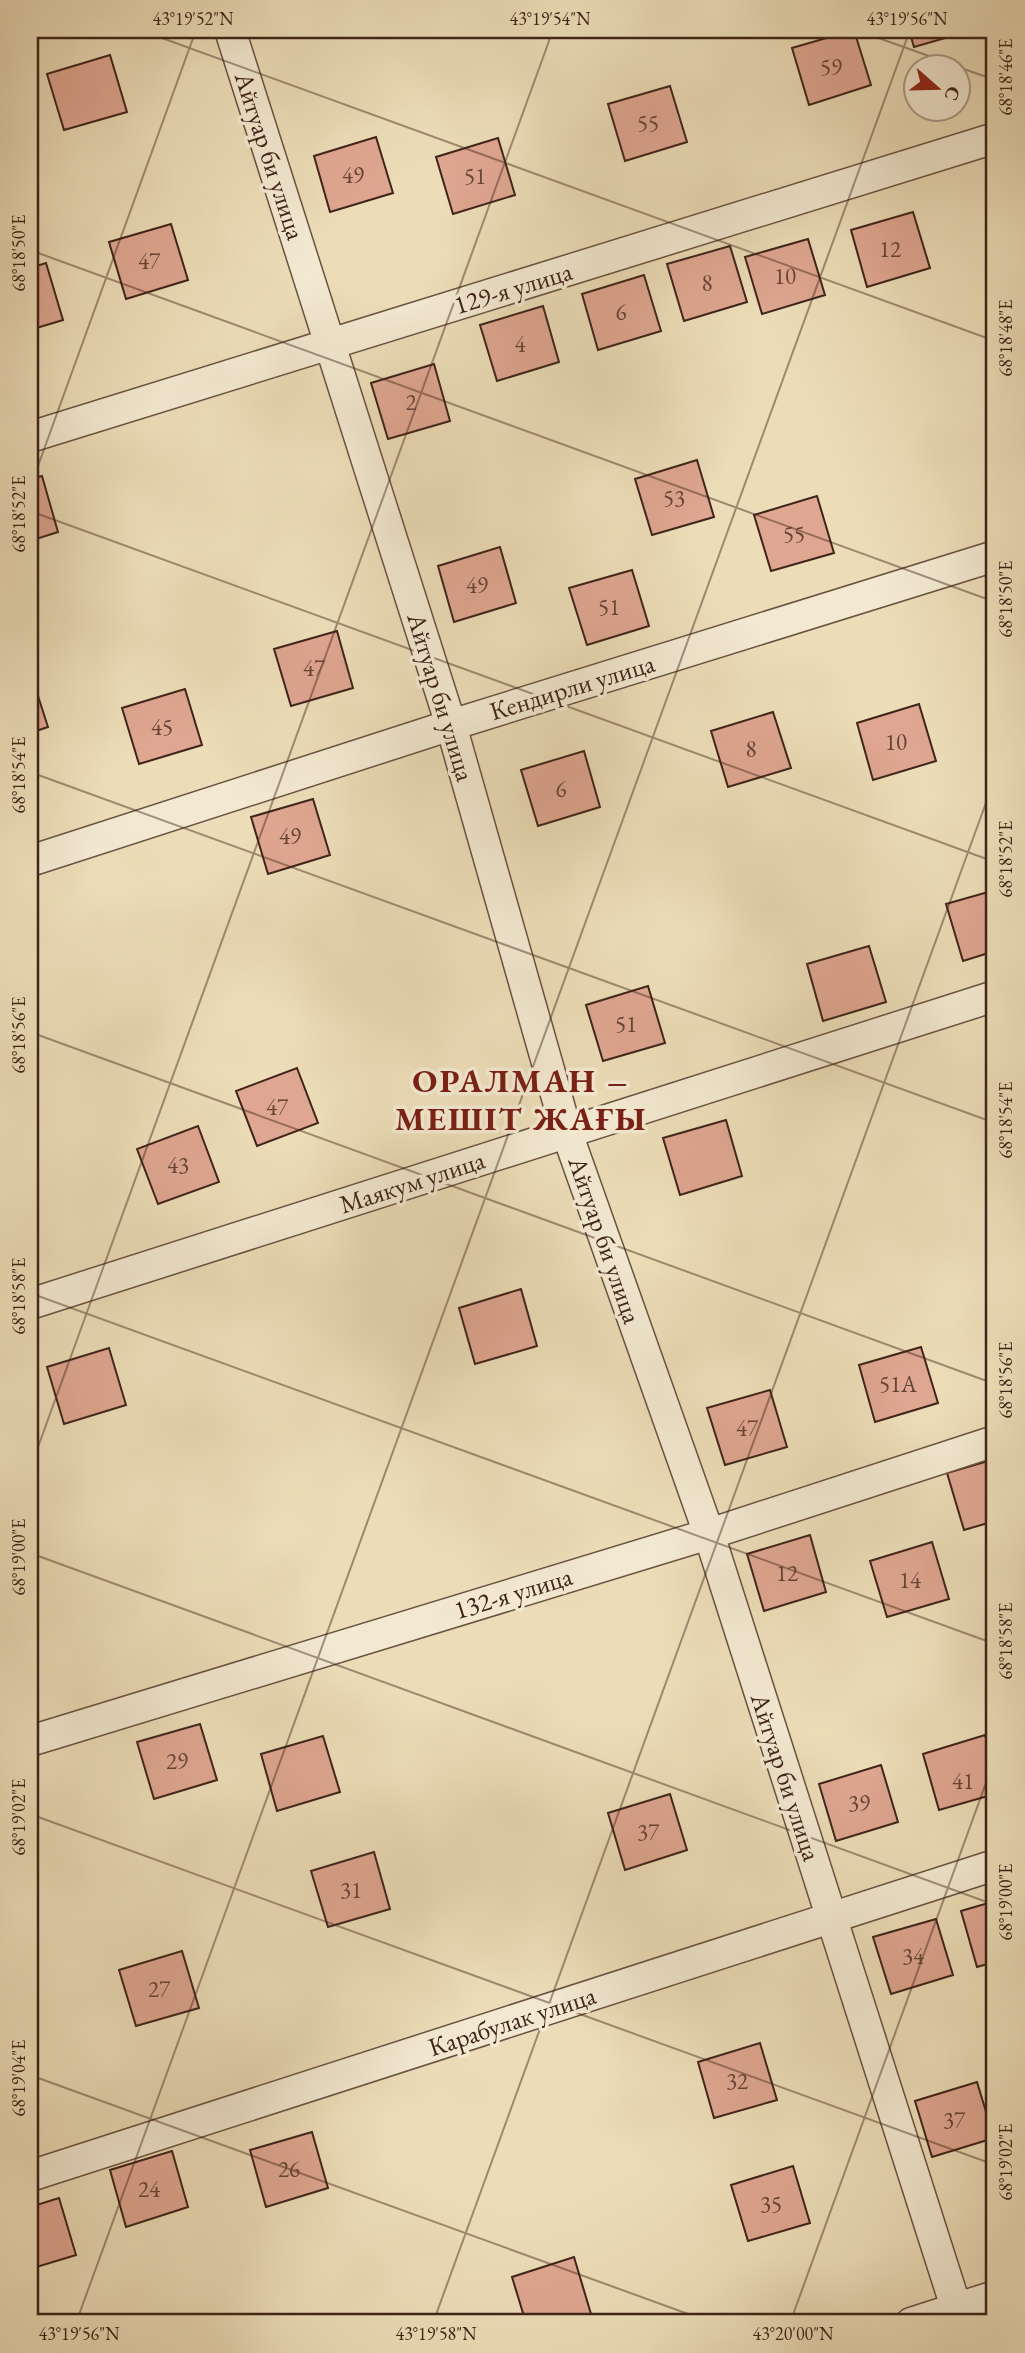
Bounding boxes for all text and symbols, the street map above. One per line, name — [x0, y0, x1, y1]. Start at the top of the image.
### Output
text: 43°19'52"N — [153, 7, 234, 30]
text: 43°19'54"N — [510, 7, 591, 30]
text: 43°19'56"N — [867, 7, 948, 30]
text: 68°18'46"E — [994, 39, 1017, 115]
house number: 59 — [820, 52, 842, 82]
north arrow — [902, 52, 972, 122]
street label: Айтуар би улица — [227, 67, 313, 245]
text: С — [938, 83, 967, 104]
house number: 55 — [637, 108, 659, 138]
house number: 49 — [342, 160, 364, 190]
house number: 51 — [464, 161, 486, 191]
text: 68°18'50"E — [7, 215, 30, 291]
house number: 12 — [879, 234, 901, 264]
house number: 47 — [138, 246, 161, 276]
street label: 129-я улица — [450, 254, 577, 322]
house number: 10 — [774, 261, 796, 291]
house number: 8 — [701, 268, 713, 298]
house number: 6 — [615, 297, 627, 327]
text: 68°18'48"E — [994, 300, 1017, 376]
house number: 4 — [514, 329, 526, 359]
house number: 2 — [405, 387, 417, 417]
text: 68°18'52"E — [7, 476, 30, 552]
house number: 53 — [663, 483, 685, 513]
house number: 55 — [783, 519, 805, 549]
text: 68°18'50"E — [994, 561, 1017, 637]
house number: 49 — [466, 570, 488, 600]
house number: 51 — [598, 592, 620, 622]
street label: Айтуар би улица — [399, 608, 483, 786]
street label: Кендирли улица — [485, 646, 659, 728]
house number: 47 — [303, 653, 326, 683]
house number: 45 — [151, 712, 173, 742]
house number: 10 — [885, 727, 907, 757]
house number: 8 — [745, 734, 757, 764]
text: 68°18'54"E — [7, 737, 30, 813]
house number: 6 — [555, 774, 567, 804]
house number: 49 — [279, 821, 301, 851]
text: 68°18'52"E — [994, 821, 1017, 897]
text: 68°18'56"E — [7, 997, 30, 1073]
house number: 51 — [615, 1009, 637, 1039]
district label: ОРАЛМАН – МЕШІТ ЖАҒЫ — [395, 1059, 647, 1140]
text: 68°18'54"E — [994, 1082, 1017, 1158]
house number: 47 — [266, 1092, 289, 1122]
street label: Маякум улица — [335, 1142, 490, 1221]
house number: 43 — [167, 1150, 189, 1180]
street label: Айтуар би улица — [560, 1151, 650, 1329]
text: 68°18'58"E — [7, 1258, 30, 1334]
text: 68°18'56"E — [994, 1342, 1017, 1418]
house number: 51A — [879, 1369, 918, 1399]
house number: 47 — [736, 1413, 759, 1443]
text: 68°19'00"E — [7, 1519, 30, 1595]
house number: 12 — [776, 1558, 798, 1588]
street label: 132-я улица — [450, 1559, 577, 1627]
house number: 14 — [899, 1565, 922, 1595]
text: 68°18'58"E — [994, 1603, 1017, 1679]
street label: Айтуар би улица — [743, 1688, 829, 1866]
house number: 29 — [166, 1746, 188, 1776]
house number: 41 — [952, 1766, 974, 1796]
text: 68°19'02"E — [7, 1779, 30, 1855]
house number: 39 — [848, 1788, 870, 1818]
house number: 37 — [637, 1817, 660, 1847]
text: 68°19'00"E — [994, 1864, 1017, 1940]
house number: 31 — [340, 1875, 362, 1905]
house number: 34 — [902, 1941, 925, 1971]
house number: 27 — [148, 1974, 171, 2004]
street label: Карабулак улица — [424, 1978, 601, 2064]
text: 68°19'04"E — [7, 2040, 30, 2116]
house number: 32 — [726, 2066, 748, 2096]
house number: 37 — [943, 2105, 966, 2135]
text: 68°19'02"E — [994, 2124, 1017, 2200]
house number: 26 — [278, 2154, 300, 2184]
house number: 24 — [138, 2174, 161, 2204]
house number: 35 — [760, 2189, 782, 2219]
text: 43°19'56"N — [39, 2322, 120, 2345]
text: 43°19'58"N — [396, 2322, 477, 2345]
text: 43°20'00"N — [753, 2322, 834, 2345]

